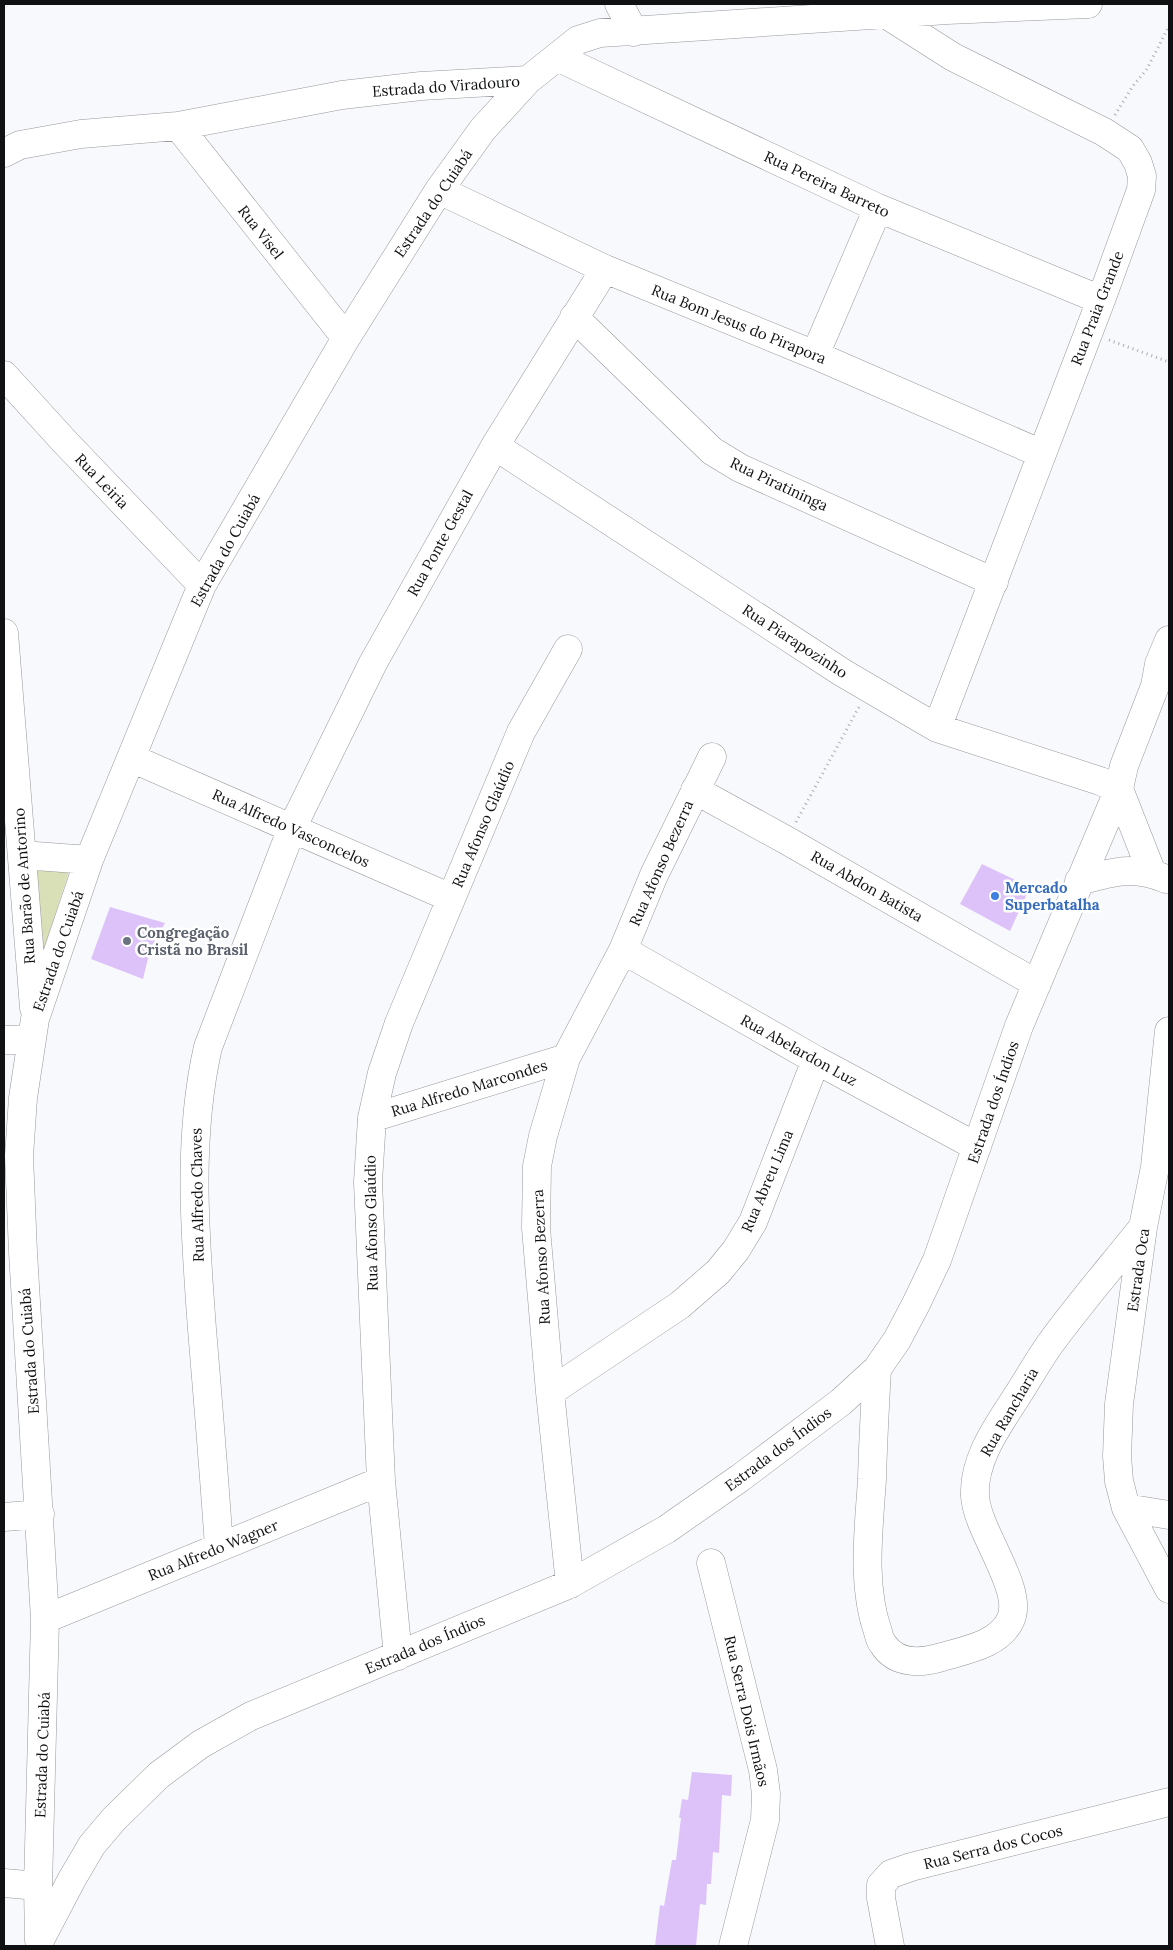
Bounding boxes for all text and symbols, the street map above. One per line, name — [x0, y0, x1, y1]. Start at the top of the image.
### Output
street label: Estrada do Viradouro — [371, 71, 521, 101]
street label: Estrada do Cuiabá — [390, 145, 476, 261]
street label: Rua Pereira Barreto — [761, 147, 893, 222]
street label: Rua Visel — [234, 201, 288, 263]
street label: Rua Praia Grande — [1066, 248, 1128, 368]
street label: Rua Bom Jesus do Pirapora — [649, 280, 829, 368]
street label: Rua Leiria — [71, 449, 133, 513]
street label: Rua Piratininga — [727, 453, 831, 515]
street label: Rua Ponte Gestal — [403, 486, 477, 600]
street label: Estrada do Cuiabá — [186, 490, 264, 610]
street label: Rua Piarapozinho — [739, 600, 851, 682]
street label: Rua Afonso Glaúdio — [448, 757, 518, 890]
street label: Rua Alfredo Vasconcelos — [209, 785, 373, 871]
street label: Rua Afonso Bezerra — [625, 797, 697, 929]
street label: Rua Barão de Antorino — [9, 807, 39, 965]
street label: Rua Abdon Batista — [807, 846, 927, 926]
place label: Mercado Superbatalha — [1005, 878, 1100, 914]
street label: Estrada do Cuiabá — [28, 888, 88, 1014]
marker: Mercado Superbatalha — [989, 890, 1001, 902]
place label: Congregação Cristã no Brasil — [137, 923, 249, 959]
marker: Congregação Cristã no Brasil — [121, 935, 133, 947]
street label: Rua Abelardon Luz — [737, 1010, 861, 1090]
street label: Estrada dos Índios — [963, 1038, 1023, 1166]
street label: Rua Alfredo Marcondes — [389, 1055, 550, 1121]
street label: Rua Abreu Lima — [737, 1127, 797, 1235]
street label: Rua Alfredo Chaves — [186, 1128, 208, 1262]
street label: Rua Afonso Glaúdio — [360, 1155, 382, 1291]
street label: Rua Afonso Bezerra — [528, 1188, 554, 1325]
street label: Estrada Oca — [1123, 1227, 1153, 1313]
street label: Estrada do Cuiabá — [15, 1287, 43, 1415]
street label: Rua Rancharia — [976, 1364, 1042, 1460]
street label: Estrada dos Índios — [721, 1403, 835, 1495]
street label: Rua Alfredo Wagner — [145, 1515, 281, 1585]
street label: Estrada dos Índios — [362, 1610, 488, 1678]
street label: Rua Serra Dois Irmãos — [720, 1634, 774, 1789]
street label: Estrada do Cuiabá — [30, 1691, 54, 1819]
street label: Rua Serra dos Cocos — [921, 1820, 1065, 1873]

